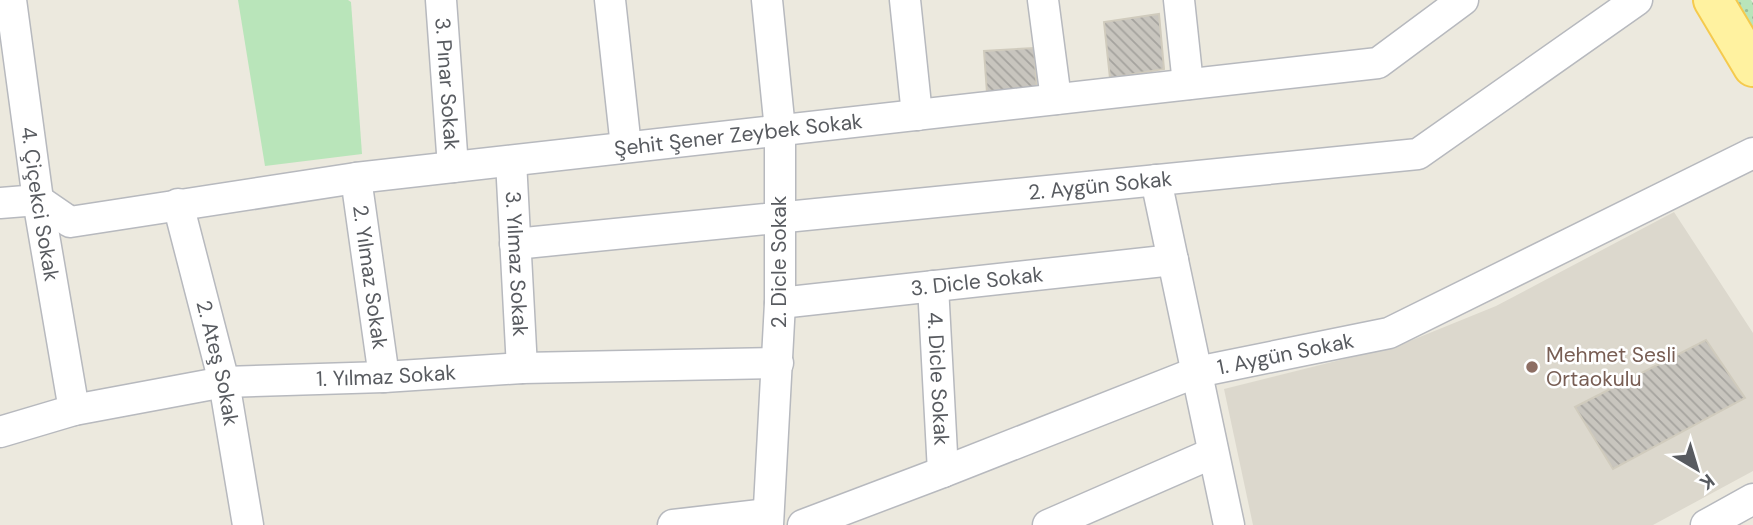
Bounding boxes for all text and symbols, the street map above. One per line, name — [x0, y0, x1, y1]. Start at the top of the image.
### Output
street label: 3. Pınar Sokak — [428, 16, 466, 152]
street label: Şehit Şener Zeybek Sokak — [613, 107, 864, 163]
street label: 4. Çiçekci Sokak — [14, 125, 66, 284]
street label: 2. Aygün Sokak — [1027, 165, 1174, 207]
street label: 3. Yılmaz Sokak — [499, 190, 534, 338]
street label: 2. Dicle Sokak — [765, 195, 793, 328]
street label: 2. Yılmaz Sokak — [346, 203, 394, 351]
street label: 3. Dicle Sokak — [909, 260, 1045, 303]
street label: 2. Ateş Sokak — [189, 297, 245, 428]
street label: 4. Dicle Sokak — [920, 311, 956, 447]
street label: 1. Aygün Sokak — [1215, 326, 1357, 382]
place label: Mehmet Sesli Ortaokulu — [1546, 341, 1676, 393]
street label: 1. Yılmaz Sokak — [316, 358, 457, 393]
marker: Mehmet Sesli Ortaokulu — [1524, 359, 1540, 375]
north arrow — [1662, 434, 1732, 504]
text: K — [1695, 468, 1720, 496]

